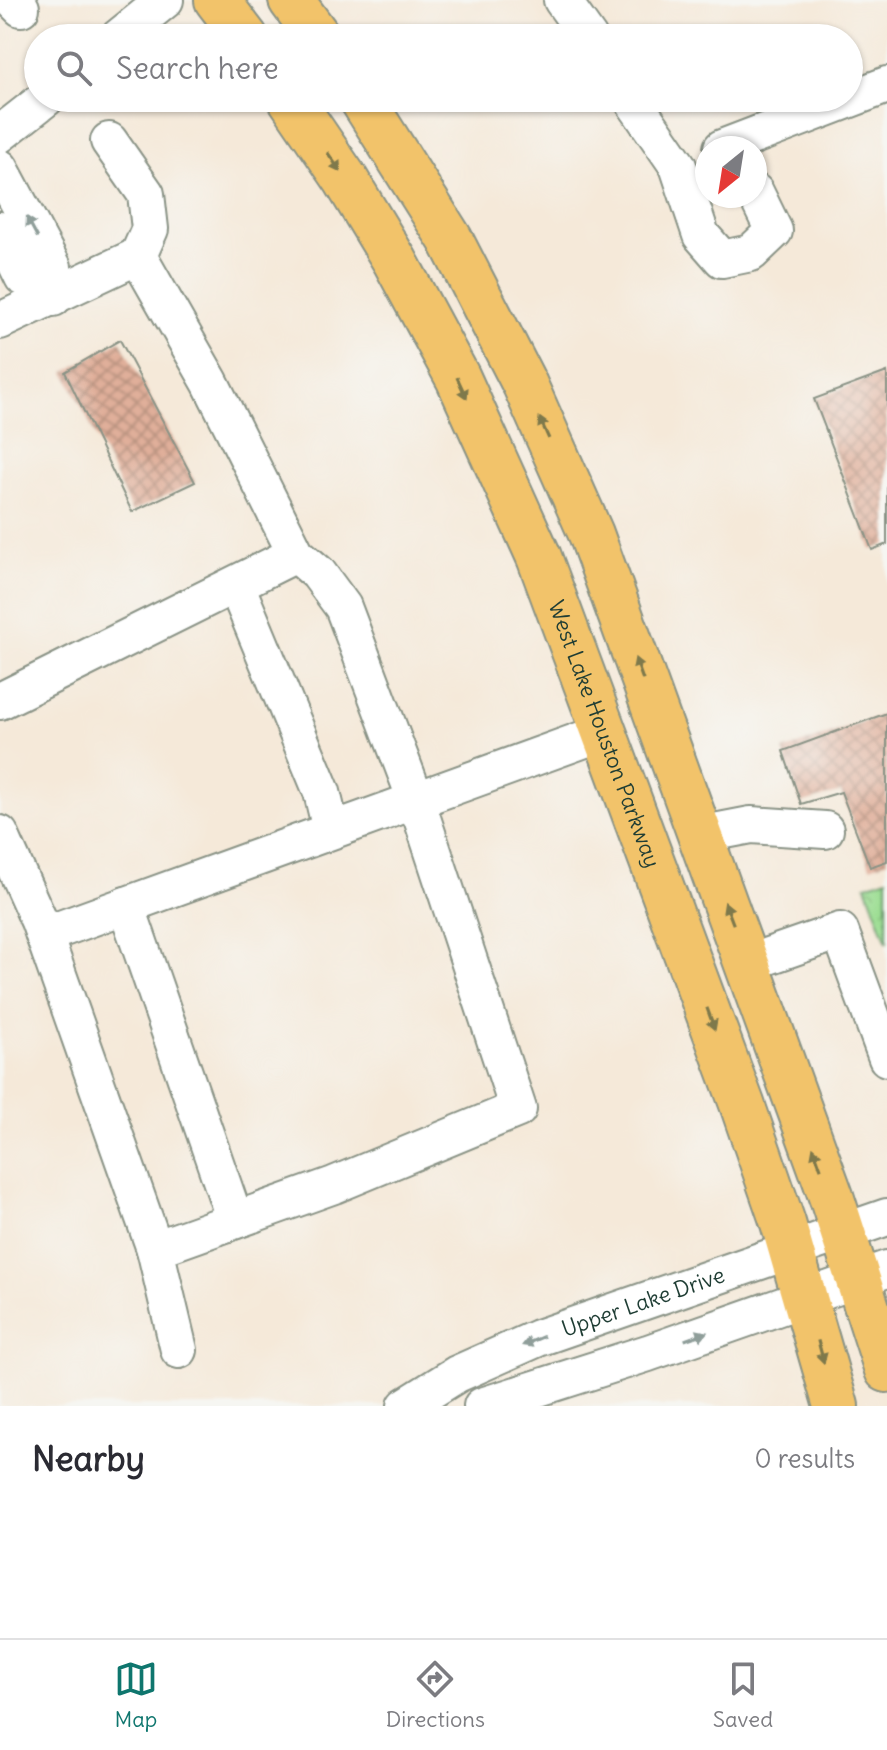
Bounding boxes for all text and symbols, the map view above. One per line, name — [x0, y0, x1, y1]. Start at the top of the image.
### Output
search box — [24, 24, 863, 112]
icon: search — [52, 46, 96, 90]
text: Search here — [116, 49, 279, 87]
north arrow — [695, 136, 767, 208]
one-way arrow — [326, 152, 341, 173]
one-way arrow — [25, 216, 38, 239]
one-way arrow — [455, 377, 469, 400]
one-way arrow — [537, 416, 550, 440]
street label: West Lake Houston Parkway — [542, 596, 667, 871]
one-way arrow — [633, 657, 645, 681]
one-way arrow — [722, 901, 735, 925]
one-way arrow — [705, 1007, 718, 1031]
one-way arrow — [811, 1146, 823, 1170]
street label: Upper Lake Drive — [558, 1260, 728, 1343]
one-way arrow — [684, 1329, 708, 1342]
one-way arrow — [521, 1335, 544, 1348]
one-way arrow — [815, 1339, 827, 1364]
text: Nearby — [32, 1437, 145, 1480]
text: 0 results — [754, 1442, 855, 1475]
tab: Map — [114, 1657, 158, 1733]
tab: Directions — [386, 1657, 485, 1733]
tab: Saved — [713, 1657, 773, 1733]

